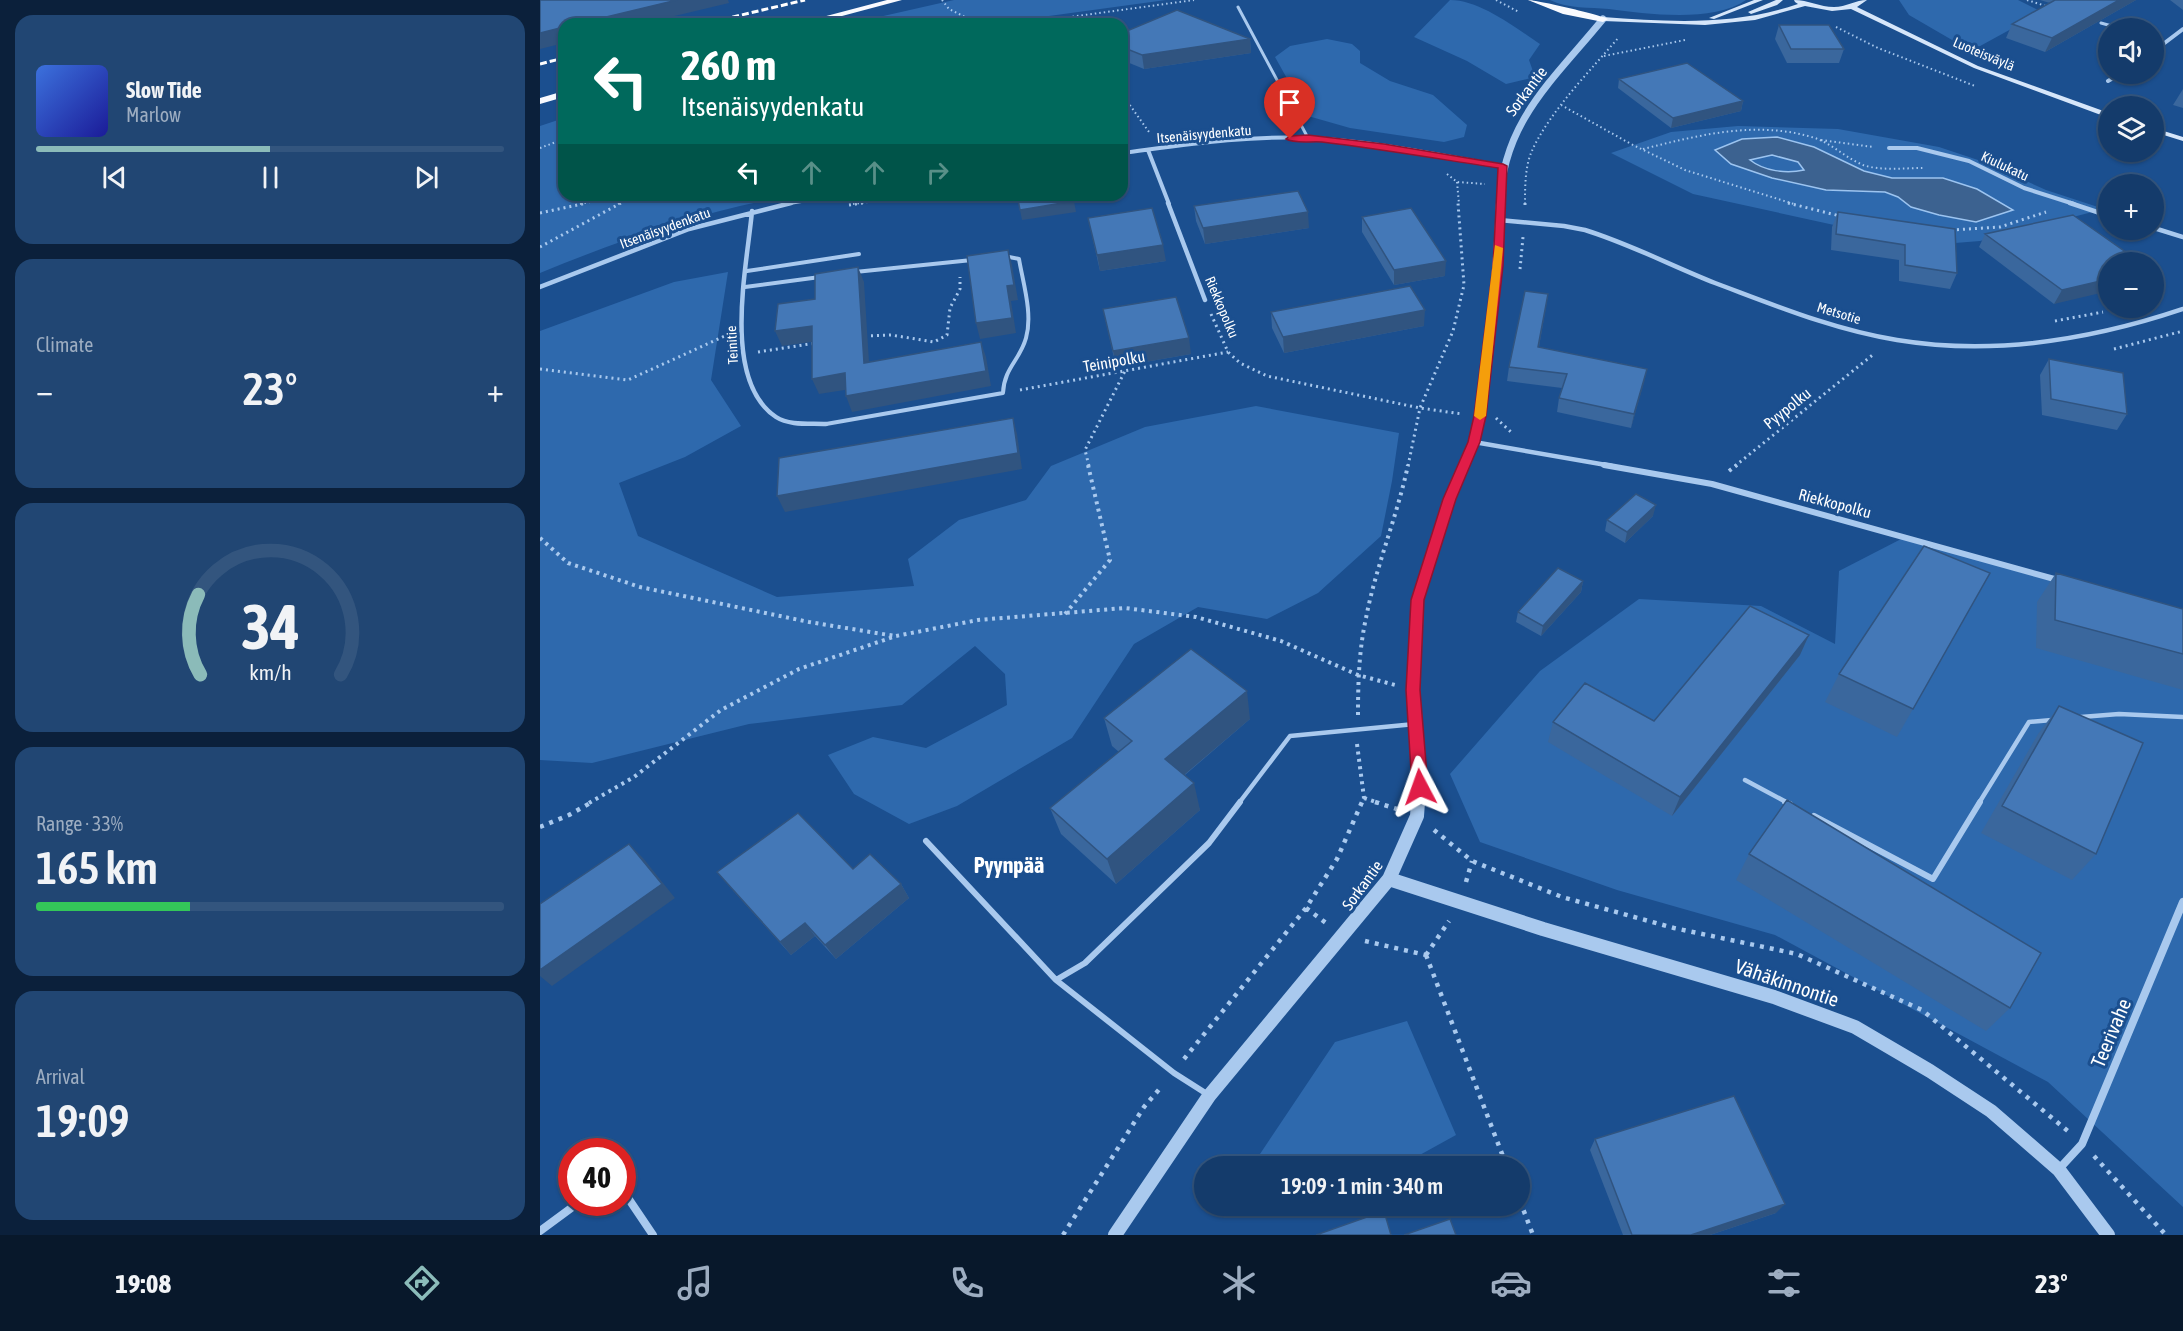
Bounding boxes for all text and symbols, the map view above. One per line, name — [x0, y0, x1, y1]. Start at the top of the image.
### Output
map controls — [2098, 18, 2164, 318]
button: sound — [2098, 18, 2164, 84]
street label: Luoteisväylä — [1951, 34, 2017, 74]
text: 260 m — [681, 41, 776, 89]
icon: left — [582, 42, 660, 120]
street label: Sorkantie — [1502, 63, 1550, 119]
text: Slow Tide — [126, 77, 202, 103]
pin — [1264, 77, 1315, 139]
icon: arrive — [1273, 86, 1306, 119]
text: Itsenäisyydenkatu — [681, 91, 864, 122]
button: layers — [2098, 96, 2164, 162]
text: Marlow — [126, 103, 181, 126]
street label: Itsenäisyydenkatu — [1156, 122, 1252, 146]
street label: Kiulukatu — [1979, 148, 2031, 184]
icon: left — [732, 156, 765, 189]
icon: ahead — [795, 156, 828, 189]
icon: ahead — [858, 156, 891, 189]
icon: right — [921, 156, 954, 189]
icon: previous — [98, 161, 131, 194]
icon: pause — [254, 161, 287, 194]
icon: next — [410, 161, 443, 194]
button: + — [2098, 174, 2164, 240]
street label: Itsenäisyydenkatu — [618, 204, 712, 252]
button: − — [2098, 252, 2164, 318]
street label: Riekkopolku — [1202, 274, 1242, 340]
street label: Metsotie — [1815, 299, 1863, 327]
street label: Teinitie — [723, 325, 741, 365]
text: Climate — [36, 333, 93, 356]
street label: Teinipolku — [1082, 347, 1147, 376]
text: 23° — [243, 363, 297, 415]
text: − — [36, 371, 53, 409]
text: + — [487, 371, 504, 409]
street label: Pyypolku — [1760, 384, 1815, 433]
street label: Riekkopolku — [1797, 485, 1873, 522]
text: 34 — [241, 591, 299, 662]
text: km/h — [249, 660, 291, 685]
position arrow — [1388, 755, 1452, 819]
text: Range · 33% — [36, 812, 123, 835]
text: 165 km — [36, 842, 158, 894]
district label: Pyynpää — [974, 852, 1044, 878]
street label: Sorkantie — [1338, 857, 1386, 913]
street label: Vähäkinnontie — [1732, 954, 1842, 1011]
street label: Teerivahe — [2086, 995, 2135, 1071]
text: Arrival — [36, 1065, 85, 1088]
text: 19:09 — [36, 1095, 130, 1147]
speed limit sign: 40 — [558, 1138, 636, 1216]
text: 19:09 · 1 min · 340 m — [1281, 1173, 1443, 1199]
icon: directions — [401, 1262, 443, 1304]
icon: music — [674, 1262, 716, 1304]
icon: phone — [946, 1262, 988, 1304]
icon: climate — [1218, 1262, 1260, 1304]
icon: car — [1490, 1262, 1532, 1304]
icon: filters — [1763, 1262, 1805, 1304]
text: 19:08 — [115, 1268, 171, 1299]
text: 23° — [2035, 1268, 2068, 1299]

